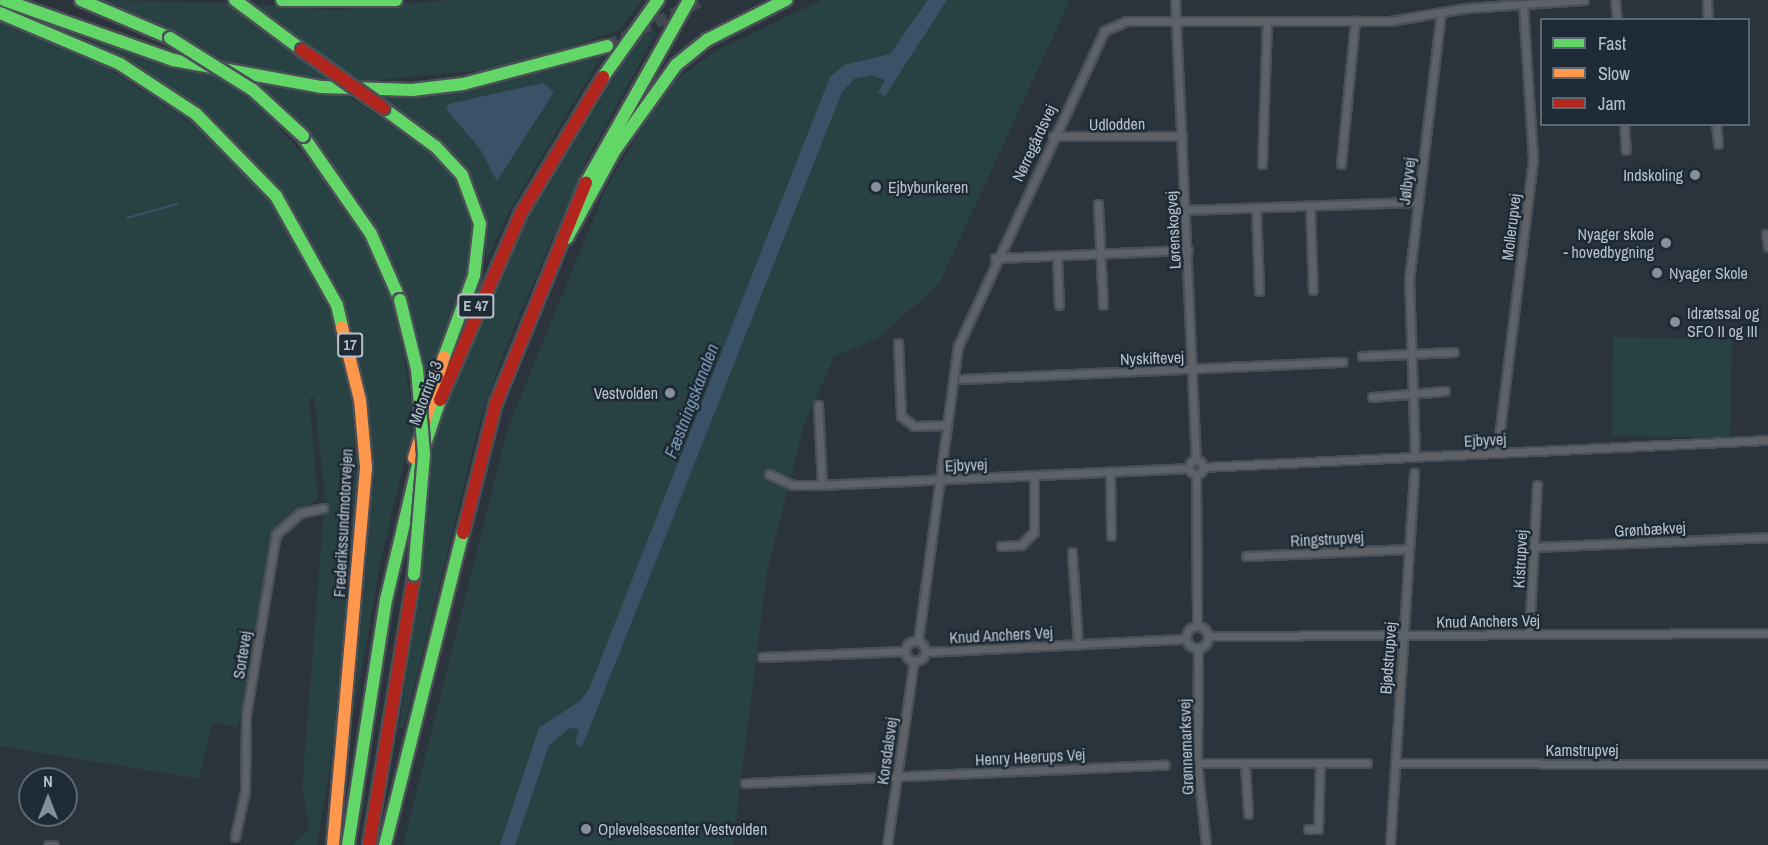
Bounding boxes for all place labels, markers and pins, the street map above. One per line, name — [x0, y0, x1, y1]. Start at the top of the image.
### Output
place label: Indskoling — [1623, 165, 1683, 185]
marker: Indskoling — [1688, 168, 1702, 182]
place label: Ejbybunkeren — [888, 177, 968, 197]
marker: Ejbybunkeren — [869, 180, 883, 194]
place label: Nyager skole - hovedbygning — [1564, 224, 1654, 262]
marker: Nyager skole - hovedbygning — [1659, 236, 1673, 250]
place label: Nyager Skole — [1669, 263, 1748, 283]
marker: Nyager Skole — [1650, 266, 1664, 280]
place label: Idrætssal og SFO II og III — [1687, 303, 1759, 341]
marker: Idrætssal og SFO II og III — [1668, 315, 1682, 329]
place label: Vestvolden — [594, 383, 658, 403]
marker: Vestvolden — [663, 386, 677, 400]
place label: Oplevelsescenter Vestvolden — [598, 819, 767, 839]
marker: Oplevelsescenter Vestvolden — [579, 822, 593, 836]

